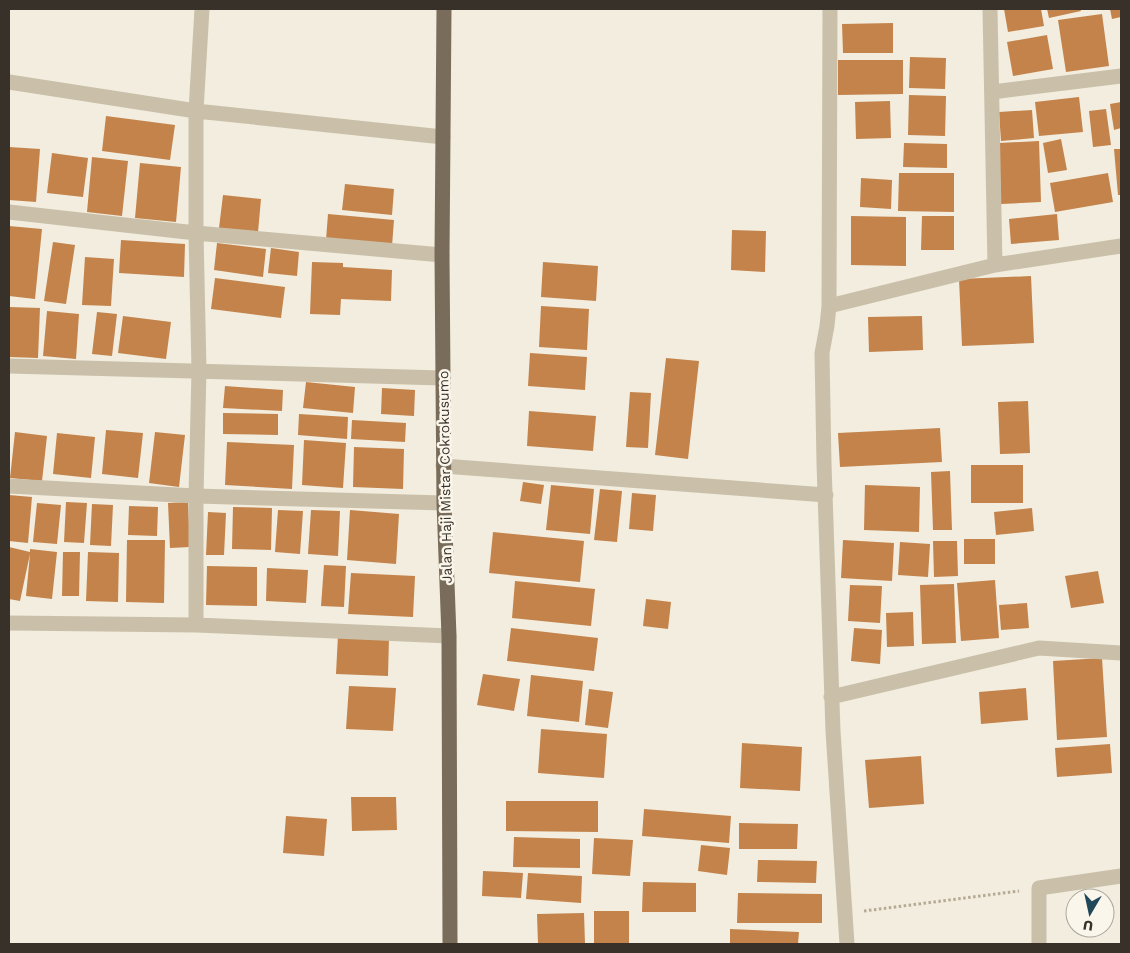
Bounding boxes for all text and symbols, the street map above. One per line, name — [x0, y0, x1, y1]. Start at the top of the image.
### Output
street label: Jalan Haji Mistar Cokrokusumo — [435, 370, 455, 584]
north arrow — [1065, 888, 1115, 938]
text: U — [1082, 917, 1094, 935]

